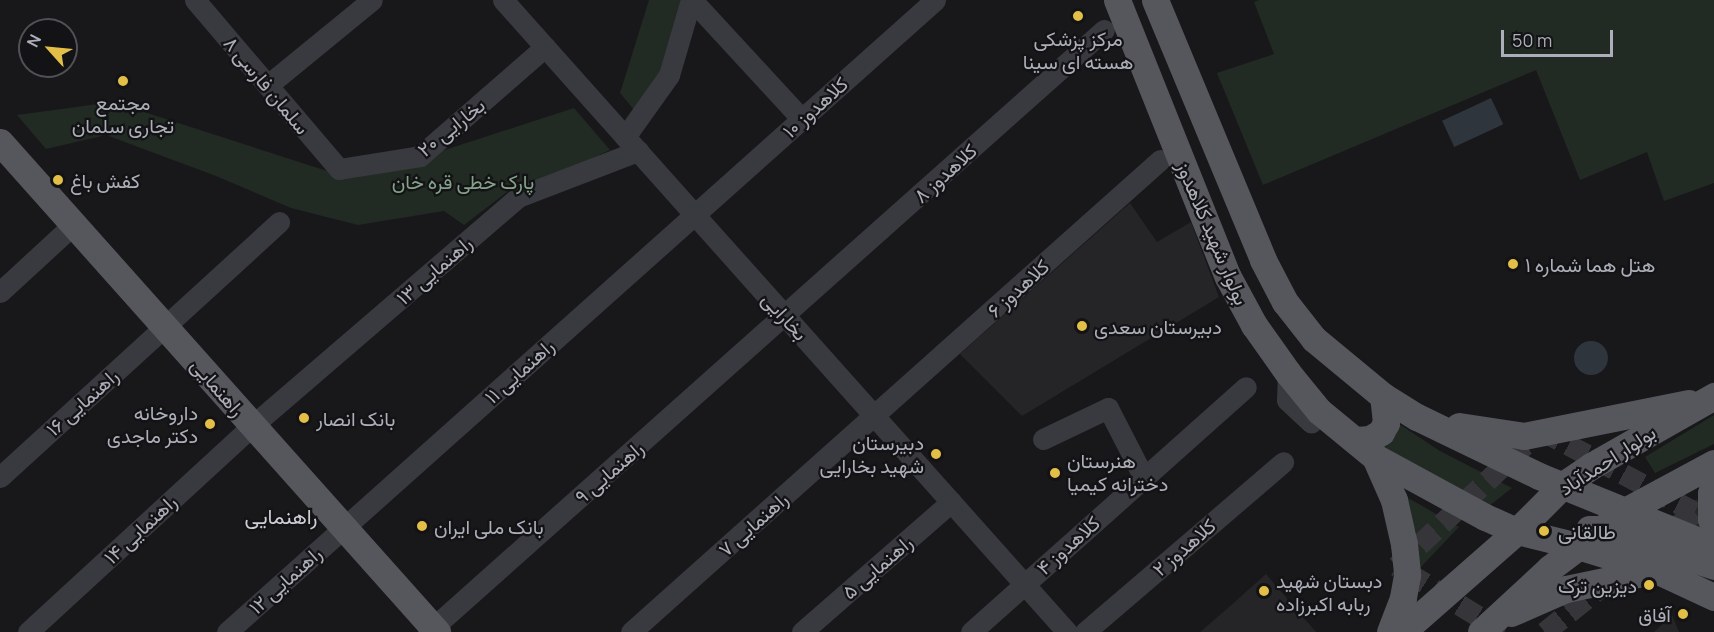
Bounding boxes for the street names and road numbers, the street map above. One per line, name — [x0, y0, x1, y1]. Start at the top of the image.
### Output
street label: سلمان فارسی ۸ — [219, 31, 315, 139]
street label: کلاهدوز ۱۰ — [777, 72, 853, 142]
street label: بخارایی ۲۰ — [412, 93, 490, 161]
street label: کلاهدوز ۸ — [908, 138, 982, 208]
street label: بولوار شهید کلاهدوز — [1172, 158, 1254, 308]
street label: راهنمایی ۱۳ — [391, 231, 477, 309]
street label: کلاهدوز ۶ — [982, 254, 1054, 322]
street label: بخارایی — [757, 287, 813, 345]
street label: راهنمایی ۱۱ — [479, 334, 559, 408]
street label: راهنمایی — [186, 353, 250, 421]
street label: راهنمایی ۱۶ — [41, 363, 123, 441]
street label: بولوار احمدآباد — [1554, 420, 1660, 500]
street label: راهنمایی ۹ — [570, 436, 648, 508]
street label: راهنمایی ۷ — [713, 487, 793, 561]
street label: راهنمایی ۱۴ — [99, 489, 181, 569]
street label: کلاهدوز ۴ — [1032, 510, 1104, 580]
street label: کلاهدوز ۲ — [1148, 513, 1220, 581]
street label: راهنمایی ۵ — [837, 530, 917, 604]
street label: راهنمایی ۱۲ — [244, 541, 326, 619]

